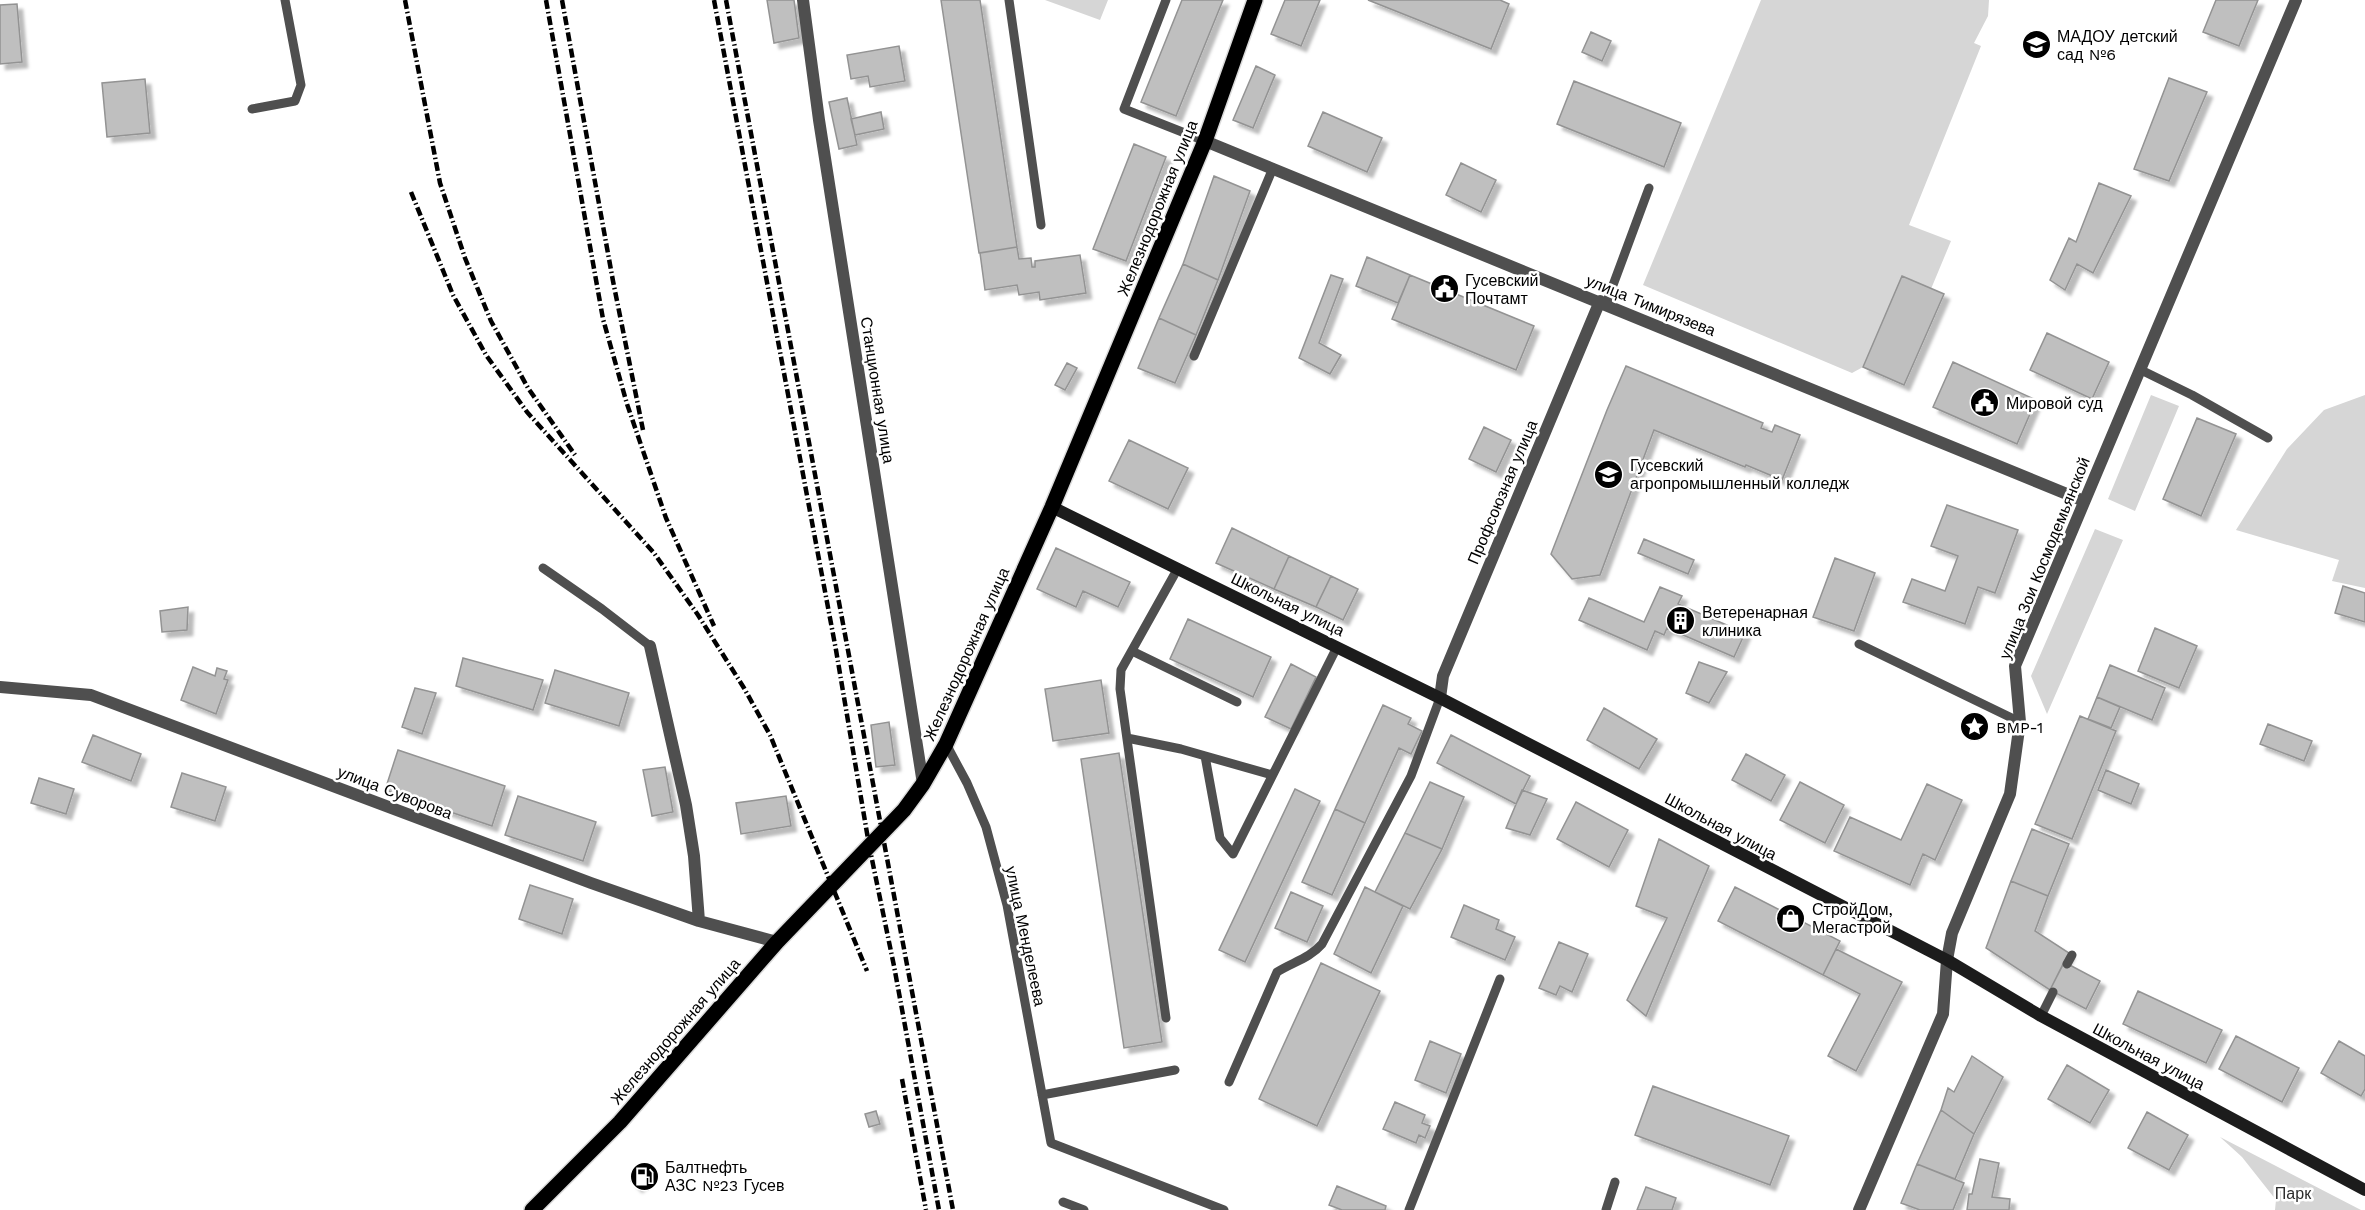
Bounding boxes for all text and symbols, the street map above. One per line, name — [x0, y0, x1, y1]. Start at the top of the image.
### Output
place label: МАДОУ детский сад №6 — [2057, 27, 2178, 64]
school or university icon: МАДОУ детский сад №6 — [2020, 29, 2052, 61]
street label: Железнодорожная улица — [1113, 117, 1202, 299]
place label: Гусевский Почтамт — [1465, 271, 1539, 308]
street label: улица Тимирязева — [1583, 271, 1718, 340]
public building icon: Гусевский Почтамт — [1428, 273, 1460, 305]
street label: Станционная улица — [857, 315, 898, 465]
public building icon: Мировой суд — [1969, 387, 2001, 419]
place label: Мировой суд — [2006, 394, 2103, 413]
street label: Профсоюзная улица — [1463, 417, 1541, 567]
street label: улица Зои Космодемьянской — [1995, 454, 2094, 662]
place label: Гусевский агропромышленный колледж — [1630, 456, 1849, 493]
school or university icon: Гусевский агропромышленный колледж — [1593, 458, 1625, 490]
street label: Железнодорожная улица — [920, 564, 1013, 744]
street label: Школьная улица — [1228, 569, 1348, 640]
place label: Ветеренарная клиника — [1702, 603, 1808, 640]
building icon: Ветеренарная клиника — [1665, 605, 1697, 637]
place icon: BMP-1 — [1959, 711, 1991, 743]
place label: BMP-1 — [1996, 718, 2043, 737]
street label: улица Суворова — [335, 762, 455, 823]
street label: Школьная улица — [1662, 789, 1780, 864]
street label: улица Менделеева — [1001, 864, 1050, 1008]
place label: СтройДом, Мегастрой — [1812, 900, 1893, 937]
shop icon: СтройДом, Мегастрой — [1775, 902, 1807, 934]
street label: Железнодорожная улица — [607, 954, 744, 1108]
street label: Школьная улица — [2090, 1019, 2208, 1094]
place label: Балтнефть АЗС №23 Гусев — [665, 1158, 784, 1195]
fuel station icon: Балтнефть АЗС №23 Гусев — [628, 1160, 660, 1192]
park label: Парк — [2275, 1184, 2312, 1203]

